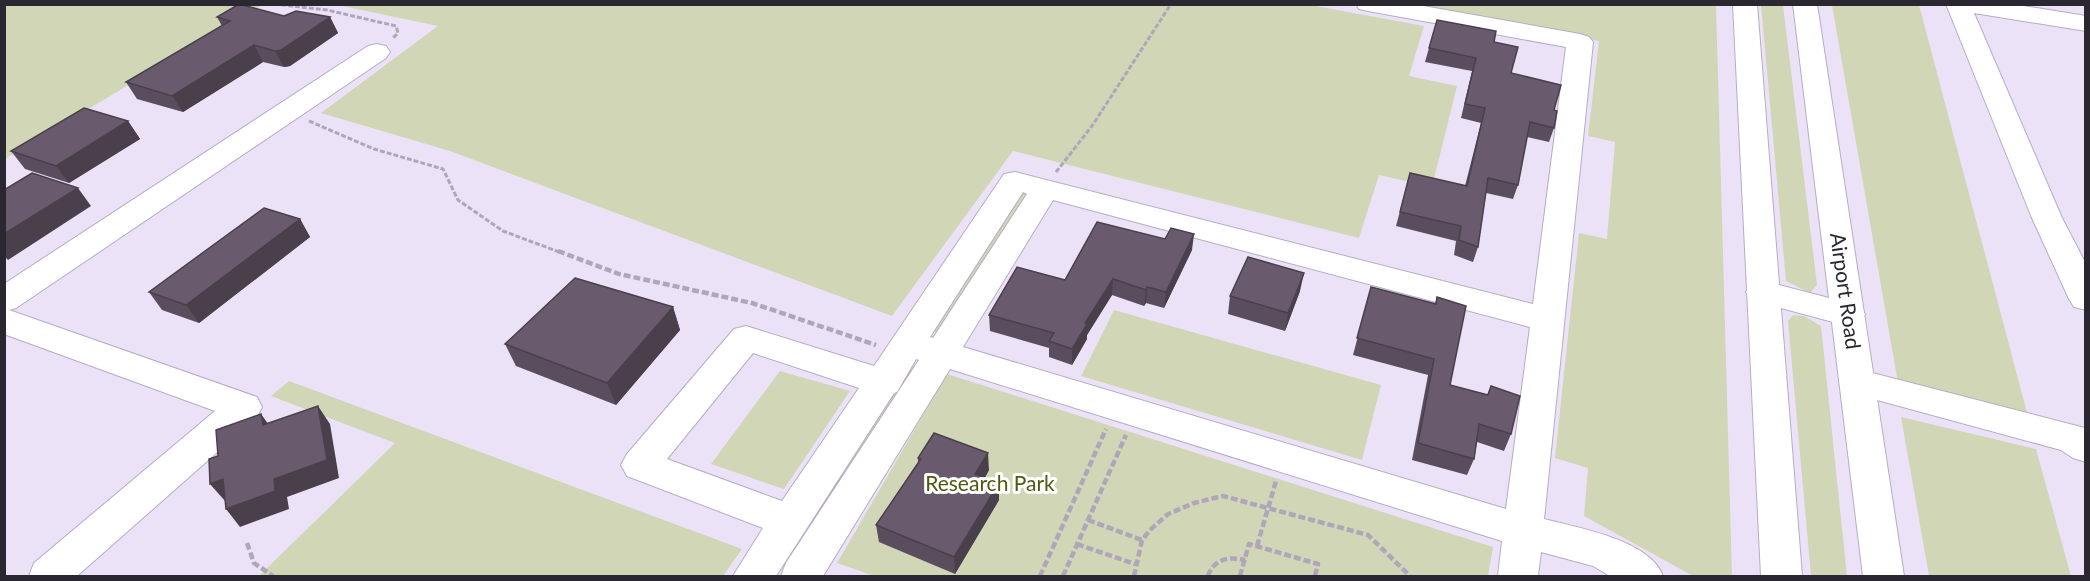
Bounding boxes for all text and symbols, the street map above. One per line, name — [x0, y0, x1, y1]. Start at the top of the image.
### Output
street label: Airport Road — [1826, 231, 1867, 351]
park label: Research Park — [925, 470, 1055, 495]

